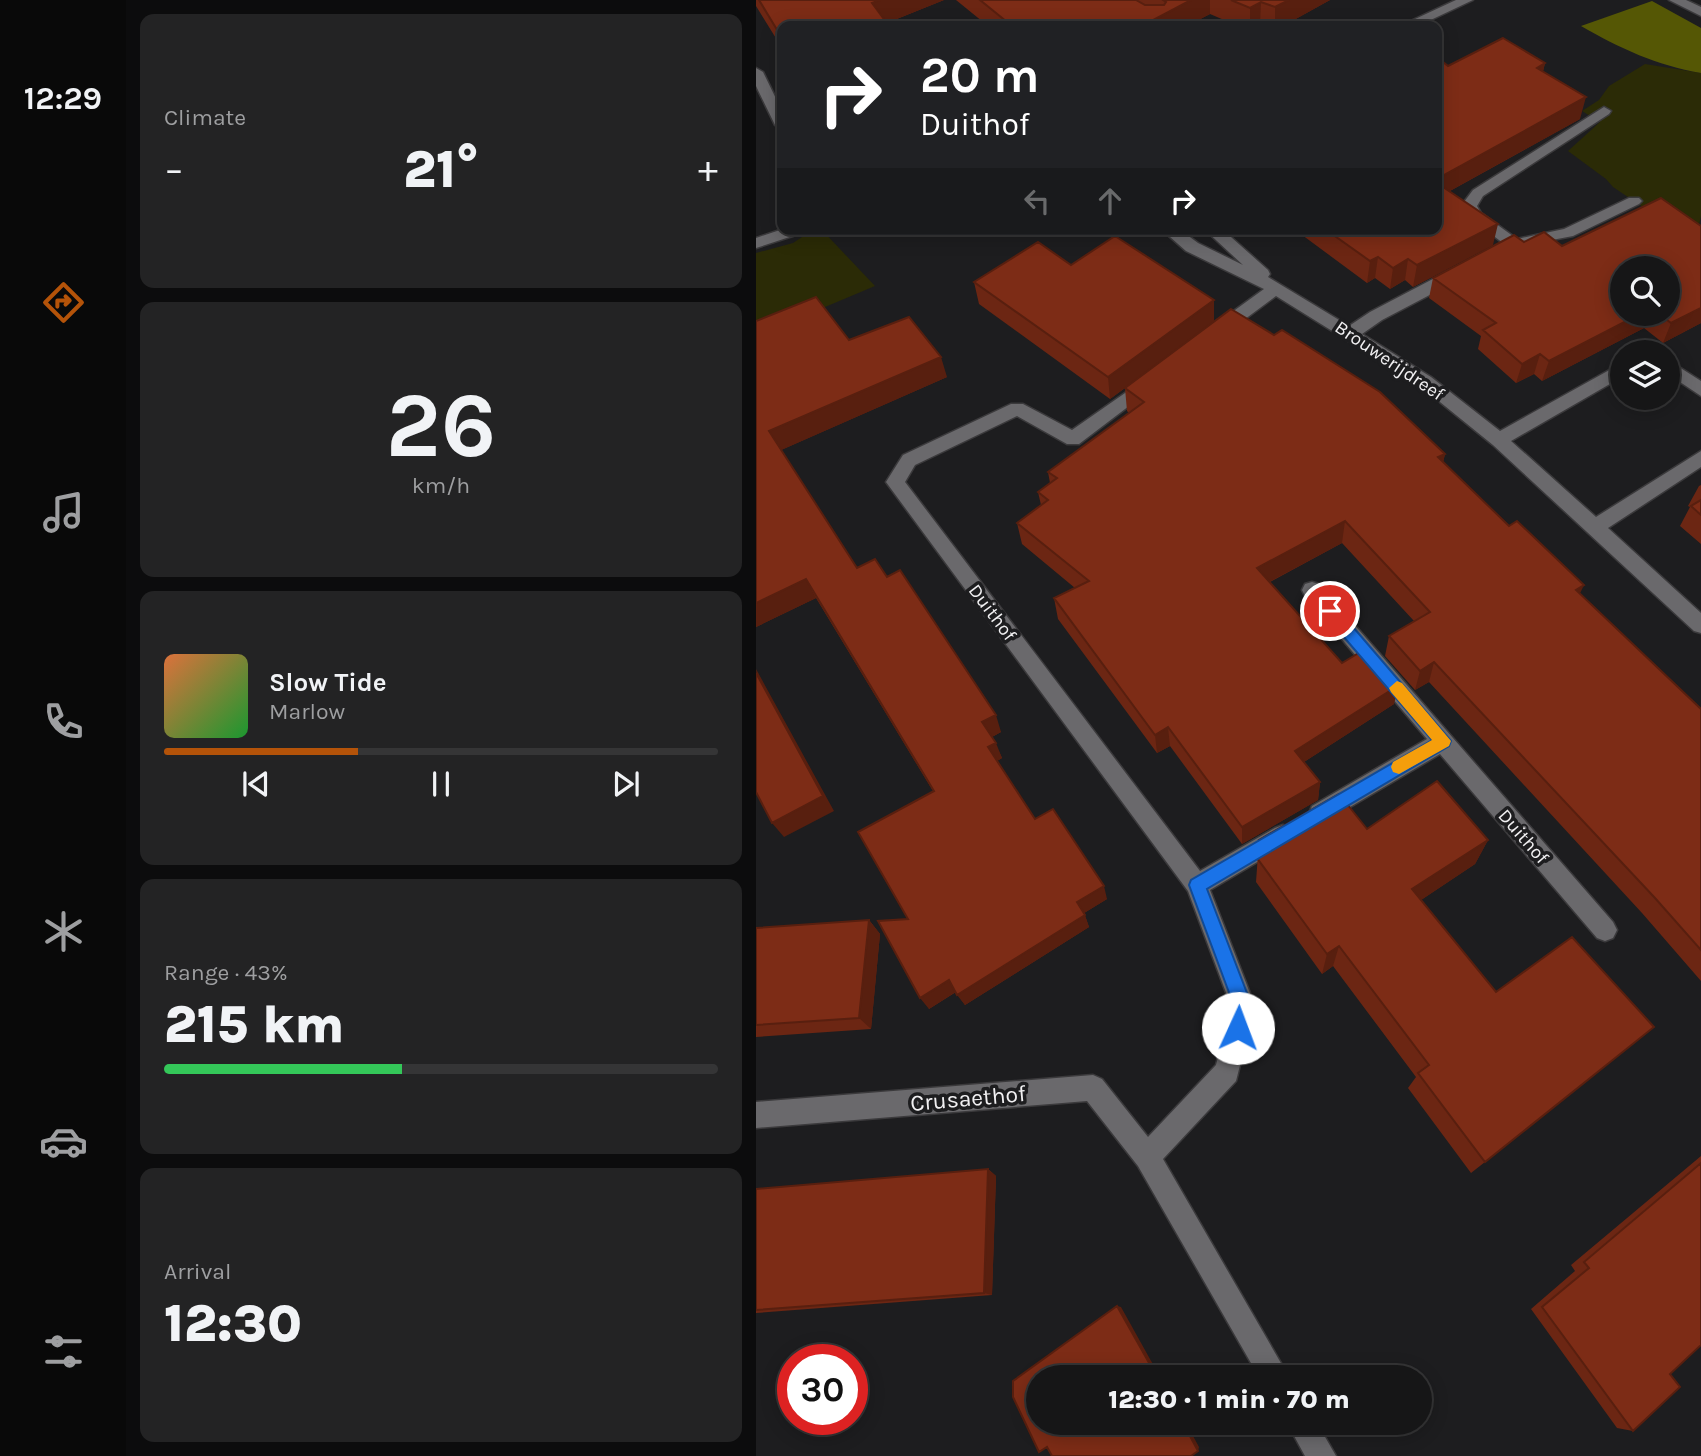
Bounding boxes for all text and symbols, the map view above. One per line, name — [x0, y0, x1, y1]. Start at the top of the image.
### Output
text: 20 m — [920, 47, 1040, 104]
icon: right — [805, 49, 896, 140]
text: 12:29 — [24, 80, 102, 117]
text: Climate — [164, 104, 246, 131]
text: Duithof — [920, 106, 1030, 143]
text: 21° — [403, 139, 479, 200]
text: − — [164, 147, 184, 192]
text: + — [698, 147, 718, 192]
icon: left — [1018, 182, 1056, 220]
icon: ahead — [1091, 182, 1129, 220]
icon: right — [1164, 182, 1202, 220]
map controls — [1610, 256, 1680, 410]
button: search — [1610, 256, 1680, 326]
icon: directions — [39, 278, 88, 327]
street label: Brouwerijdreef — [1331, 316, 1449, 406]
button: layers — [1610, 340, 1680, 410]
text: 26 — [386, 373, 496, 479]
text: km/h — [412, 472, 470, 499]
icon: music — [39, 488, 88, 537]
street label: Duithof — [964, 580, 1021, 646]
pin — [1300, 581, 1360, 641]
icon: arrive — [1311, 592, 1349, 630]
text: Slow Tide — [269, 667, 387, 698]
icon: phone — [39, 697, 88, 746]
text: Marlow — [269, 698, 345, 725]
icon: previous — [237, 765, 275, 803]
icon: pause — [422, 765, 460, 803]
icon: next — [607, 765, 645, 803]
street label: Duithof — [1494, 805, 1553, 869]
icon: climate — [39, 907, 88, 956]
text: Range · 43% — [164, 959, 288, 986]
position arrow — [1201, 991, 1275, 1065]
text: 215 km — [164, 994, 344, 1055]
street label: Crusaethof — [909, 1080, 1027, 1117]
icon: car — [39, 1117, 88, 1166]
text: Arrival — [164, 1258, 231, 1285]
text: 12:30 — [164, 1293, 302, 1354]
icon: filters — [39, 1327, 88, 1376]
speed limit sign: 30 — [777, 1344, 868, 1435]
text: 12:30 · 1 min · 70 m — [1108, 1384, 1350, 1415]

